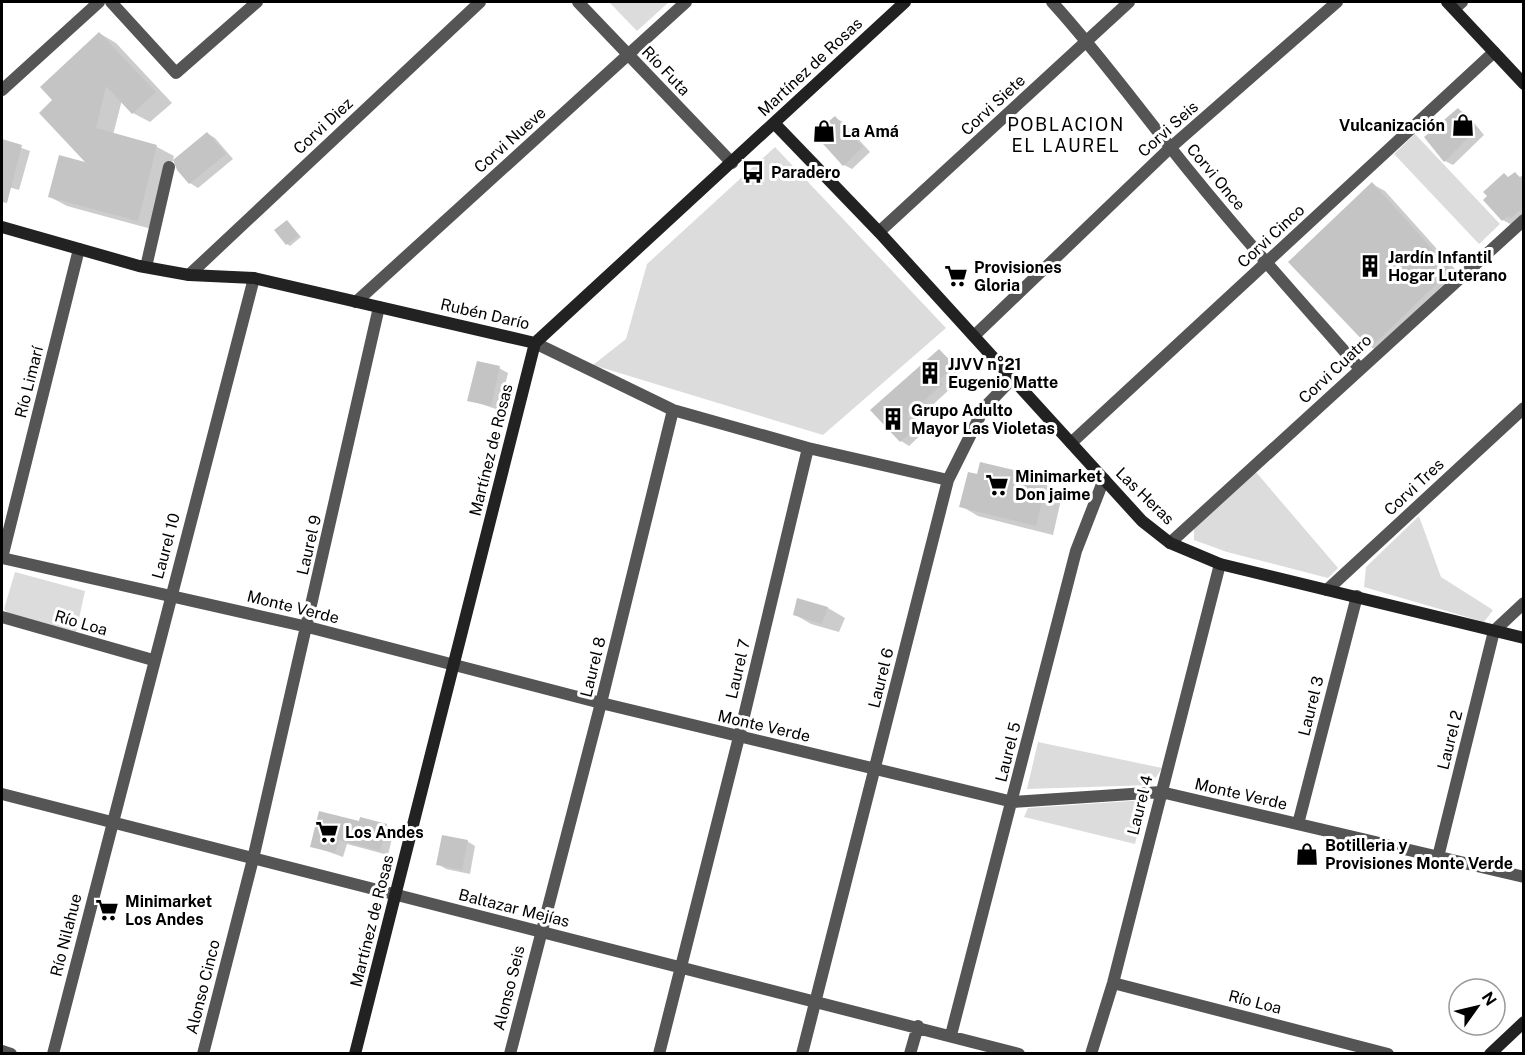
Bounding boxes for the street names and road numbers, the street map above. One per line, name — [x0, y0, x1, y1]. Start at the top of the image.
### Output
street label: Martínez de Rosas — [754, 14, 866, 120]
street label: Río Futa — [638, 42, 694, 100]
street label: Corvi Siete — [957, 70, 1029, 140]
street label: Corvi Diez — [289, 94, 357, 158]
street label: Corvi Seis — [1134, 97, 1202, 161]
street label: Corvi Nueve — [470, 103, 550, 177]
street label: Corvi Once — [1183, 140, 1249, 214]
street label: Corvi Cinco — [1234, 200, 1308, 272]
street label: Rubén Darío — [439, 295, 531, 333]
street label: Corvi Cuatro — [1295, 330, 1375, 408]
street label: Río Limarí — [11, 343, 47, 420]
street label: Martínez de Rosas — [465, 382, 517, 518]
street label: Corvi Tres — [1380, 455, 1448, 519]
street label: Las Heras — [1112, 464, 1178, 528]
street label: Laurel 10 — [148, 511, 184, 581]
street label: Laurel 9 — [293, 513, 325, 577]
street label: Monte Verde — [245, 586, 341, 628]
street label: Río Loa — [52, 606, 110, 640]
street label: Laurel 8 — [576, 635, 610, 699]
street label: Laurel 7 — [722, 637, 754, 701]
street label: Laurel 6 — [864, 646, 898, 710]
street label: Laurel 3 — [1294, 674, 1328, 738]
street label: Monte Verde — [716, 706, 812, 746]
street label: Laurel 2 — [1433, 708, 1467, 772]
street label: Laurel 5 — [991, 720, 1025, 784]
street label: Laurel 4 — [1123, 773, 1157, 837]
street label: Monte Verde — [1193, 774, 1289, 814]
street label: Martínez de Rosas — [346, 853, 398, 989]
street label: Baltazar Mejías — [457, 885, 571, 931]
street label: Río Nilahue — [47, 892, 85, 978]
street label: Alonso Cinco — [182, 938, 224, 1036]
street label: Alonso Seis — [489, 944, 529, 1032]
street label: Río Loa — [1226, 986, 1284, 1018]

